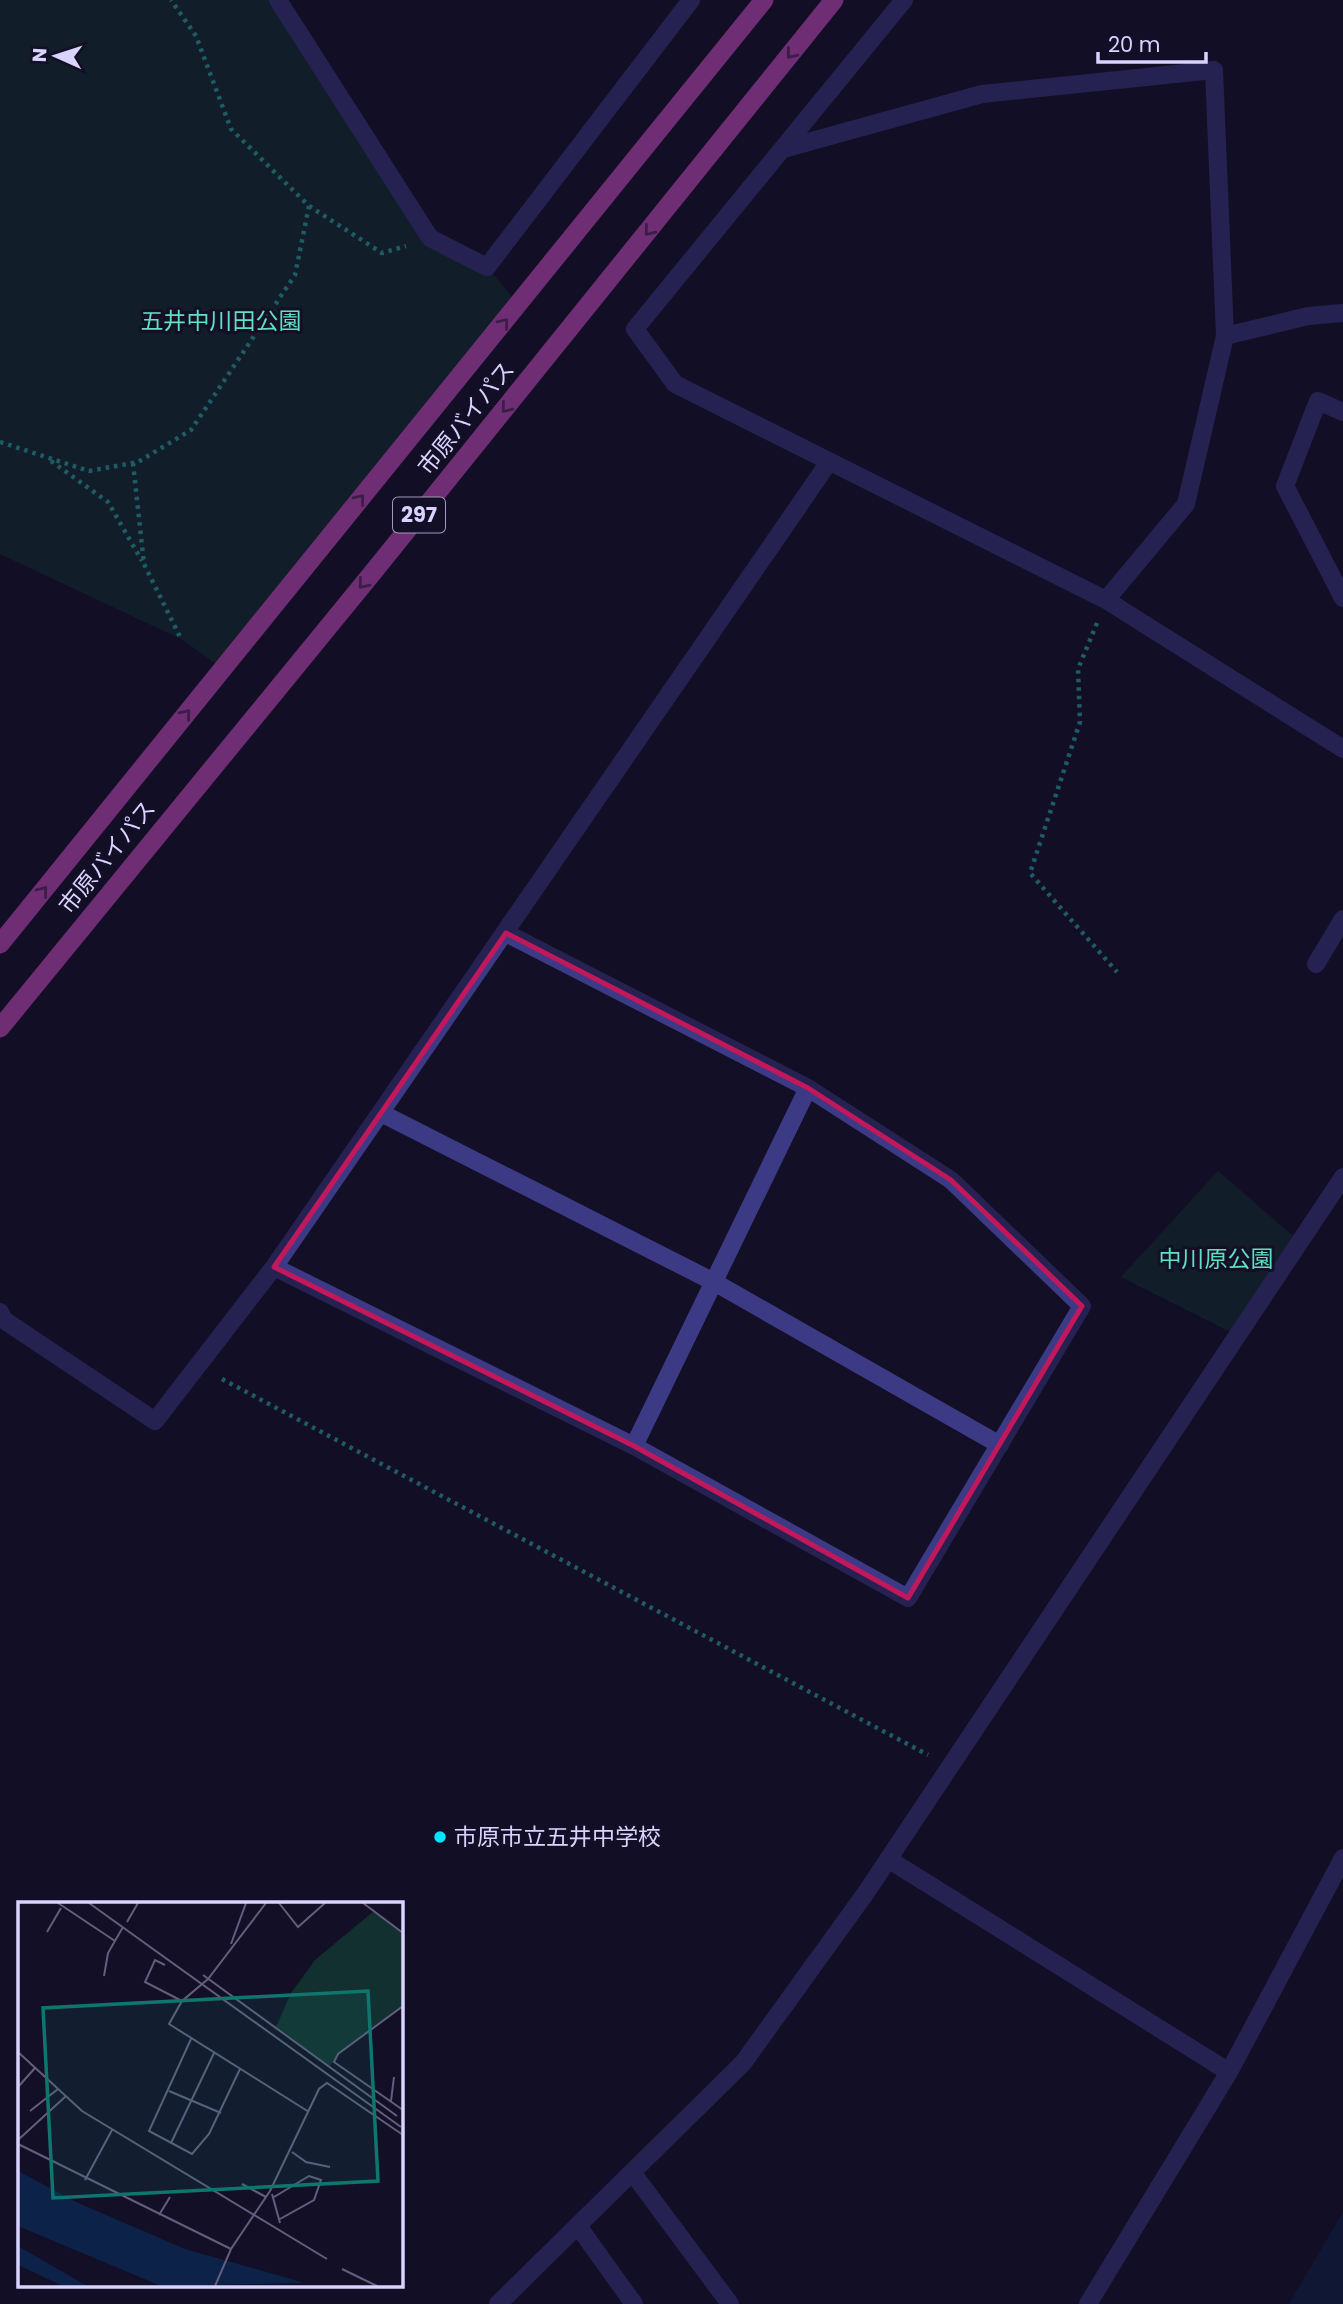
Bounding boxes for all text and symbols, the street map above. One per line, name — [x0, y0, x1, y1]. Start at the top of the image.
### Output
north arrow — [21, 21, 91, 91]
scale bar — [1098, 21, 1206, 65]
text: 20 m — [1108, 30, 1161, 59]
one-way arrow — [787, 46, 800, 58]
text: N — [26, 47, 53, 63]
one-way arrow — [644, 223, 657, 235]
park label: 五井中川田公園 — [141, 305, 302, 337]
one-way arrow — [496, 319, 508, 332]
street label: 市原バイパス — [410, 354, 522, 482]
one-way arrow — [501, 400, 514, 412]
one-way arrow — [352, 495, 364, 508]
road number: 297 — [393, 498, 445, 532]
one-way arrow — [358, 577, 371, 589]
one-way arrow — [177, 709, 190, 721]
street label: 市原バイパス — [51, 793, 163, 921]
one-way arrow — [35, 886, 47, 899]
park label: 中川原公園 — [1159, 1243, 1274, 1275]
place label: 市原市立五井中学校 — [454, 1821, 661, 1853]
marker: 市原市立五井中学校 — [432, 1829, 448, 1845]
inset map — [18, 1902, 402, 2286]

